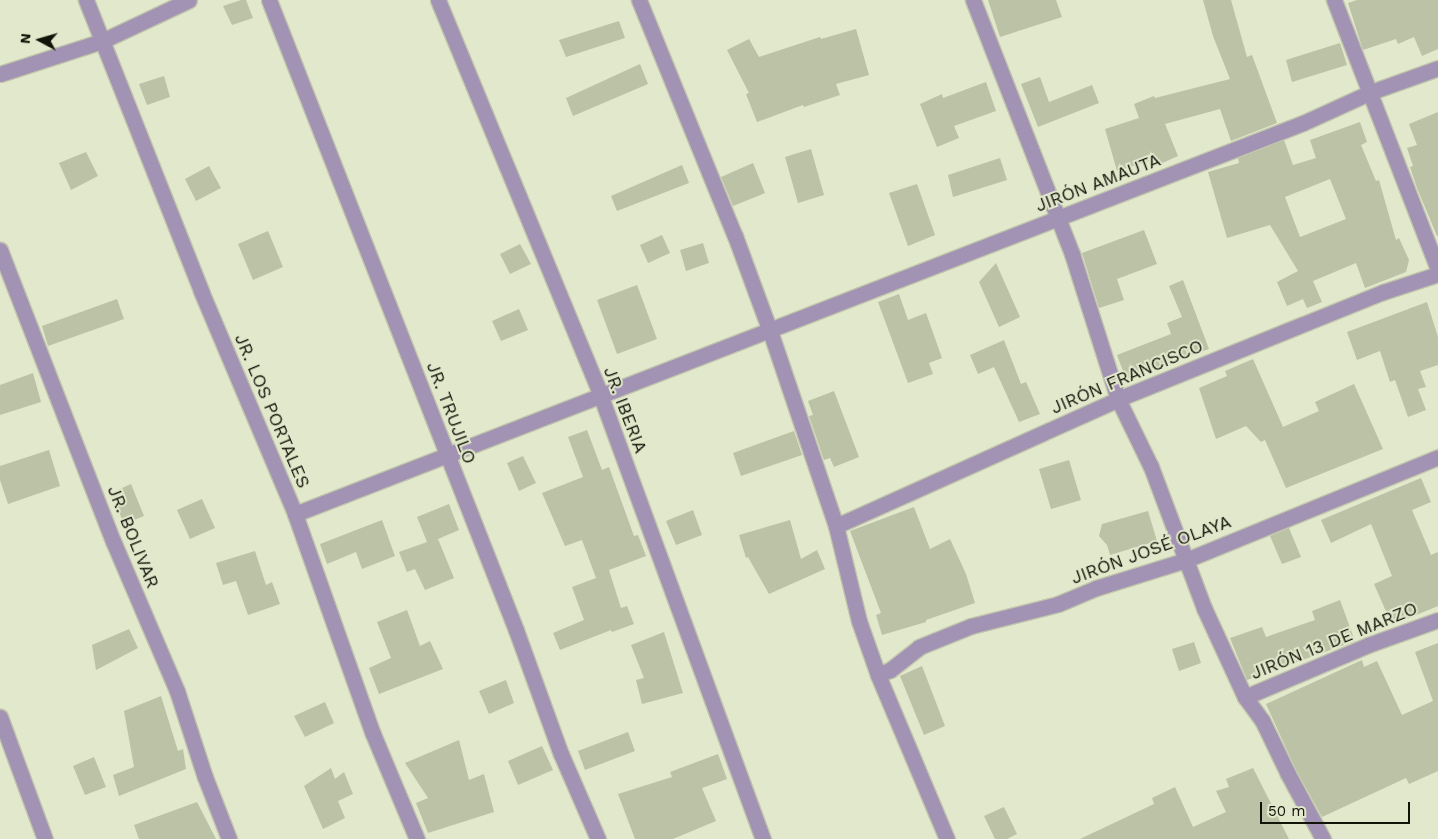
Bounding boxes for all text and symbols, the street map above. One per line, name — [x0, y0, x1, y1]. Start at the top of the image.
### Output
north arrow — [15, 15, 65, 65]
text: N — [17, 32, 34, 44]
street label: JIRÓN AMAUTA — [1032, 149, 1164, 217]
street label: JR. LOS PORTALES — [230, 331, 314, 491]
street label: JIRÓN FRANCISCO — [1048, 335, 1206, 419]
street label: JR. TRUJILO — [422, 359, 480, 467]
street label: JR. IBERIA — [599, 364, 651, 456]
street label: JR. BOLIVAR — [103, 483, 163, 591]
street label: JIRÓN JOSÉ OLAYA — [1068, 511, 1234, 589]
street label: JIRÓN 13 DE MARZO — [1247, 598, 1421, 684]
scale bar — [1263, 792, 1413, 824]
text: 50 m — [1268, 802, 1305, 820]

